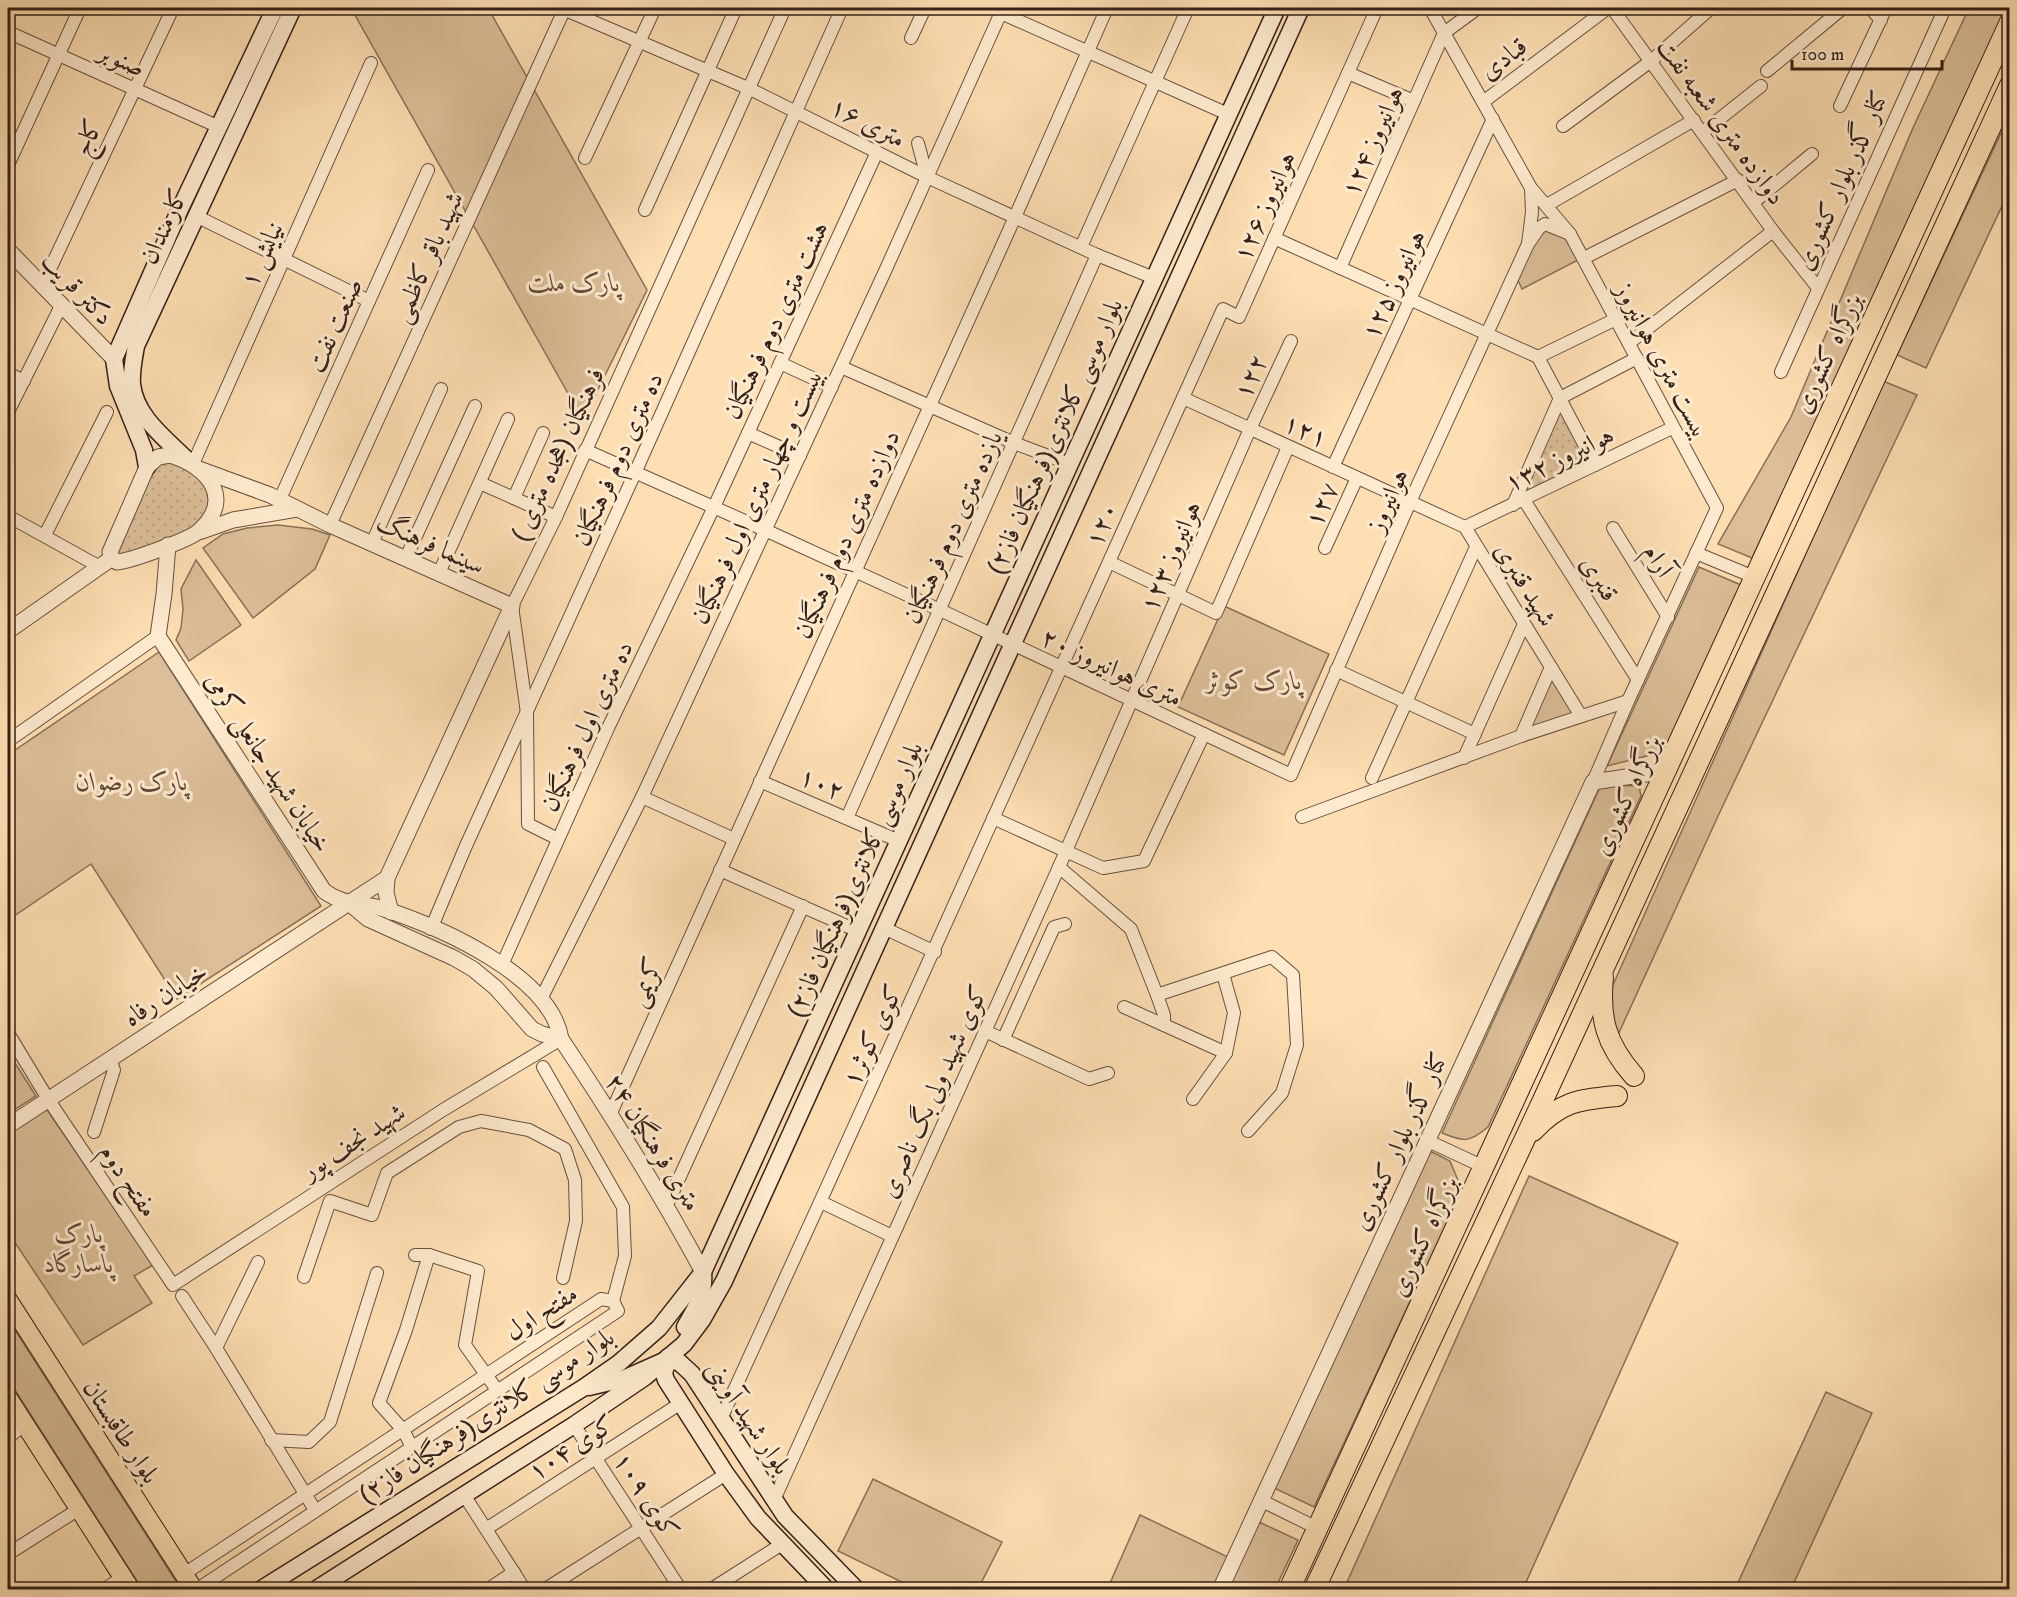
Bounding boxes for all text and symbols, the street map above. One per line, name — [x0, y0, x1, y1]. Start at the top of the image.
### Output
street label: قبادی — [1473, 31, 1534, 88]
street label: دوازده متری شعبه نفت — [1649, 32, 1793, 212]
scale bar — [1792, 33, 1942, 71]
street label: صنوبر — [90, 34, 150, 85]
text: 100 m — [1801, 44, 1844, 66]
street label: هوانیروز ۱۲۴ — [1334, 81, 1412, 202]
street label: کنار گذر بلوار کشوری — [1785, 84, 1897, 276]
street label: ۱۶ متری — [824, 90, 911, 156]
street label: کاج — [66, 114, 117, 164]
street label: هوانیروز ۱۲۶ — [1226, 146, 1304, 267]
street label: کارمندان — [133, 184, 196, 270]
street label: شهید باقر کاظمی — [385, 187, 472, 328]
street label: نیایش ۱ — [233, 216, 291, 293]
street label: هشت متری دوم فرهنگیان — [716, 216, 841, 427]
street label: هوانیروز ۱۲۵ — [1355, 224, 1434, 345]
street label: دکتر قریب — [34, 245, 120, 333]
park label: پارک ملت — [528, 267, 622, 301]
street label: صنعت نفت — [300, 273, 371, 378]
street label: بیست متری هوانیروز — [1605, 274, 1717, 444]
street label: بزرگراه کشوری — [1784, 287, 1871, 419]
street label: بلوار موسی کلانتری(فرهنگیان فاز۲) — [980, 294, 1132, 580]
street label: ۱۲۲ — [1227, 349, 1276, 404]
street label: فرهنگیان (هجده متری ) — [504, 363, 613, 547]
street label: بیست و چهار متری اول فرهنگیان — [684, 363, 831, 630]
street label: ده متری دوم فرهنگیان — [565, 367, 676, 554]
street label: ۱۲۱ — [1278, 407, 1333, 456]
street label: هوانیروز ۱۳۲ — [1500, 419, 1620, 500]
street label: یازده متری دوم فرهنگیان — [896, 424, 1016, 631]
street label: دوازده متری دوم فرهنگیان — [787, 425, 913, 646]
street label: هوانیروز — [1359, 464, 1417, 540]
street label: ۱۲۷ — [1298, 477, 1347, 532]
street label: ۱۲۳ هوانیروز — [1133, 496, 1210, 617]
street label: ۱۲۰ — [1078, 497, 1127, 552]
street label: سینما فرهنگ — [371, 505, 490, 583]
street label: شهید قنبری — [1486, 537, 1563, 633]
street label: آرام — [1631, 538, 1682, 588]
street label: قنبری — [1572, 550, 1625, 608]
street label: ۲۰ متری هوانیروز — [1035, 621, 1187, 715]
street label: ده متری اول فرهنگیان — [533, 636, 641, 817]
park label: پارک کوثر — [1204, 665, 1304, 699]
street label: خیابان شهید جانعلی کرمی — [196, 666, 339, 860]
street label: بزرگراه کشوری — [1583, 729, 1670, 861]
street label: بلوار موسی کلانتری(فرهنگیان فاز۲) — [780, 737, 932, 1023]
street label: ۱۰۲ — [794, 760, 849, 808]
park label: پارک رضوان — [76, 766, 190, 800]
street label: کریمی — [621, 953, 672, 1012]
street label: خیابان رفاه — [117, 956, 214, 1035]
street label: کوی کوثر۱ — [835, 979, 911, 1092]
street label: کوی شهید ولی بگ ناصری — [872, 979, 996, 1203]
street label: کنار گذر بلوار کشوری — [1342, 1046, 1456, 1236]
street label: ۲۴ متری فرهنگیان — [597, 1068, 708, 1218]
street label: شهید نجف پور — [293, 1096, 413, 1191]
street label: مفتح دوم — [86, 1137, 164, 1228]
street label: بزرگراه کشوری — [1380, 1170, 1467, 1302]
park label: پارک پاسارگاد — [44, 1218, 116, 1282]
street label: مفتح اول — [499, 1278, 588, 1354]
street label: بلوار موسی کلانتری(فرهنگیان فاز۲) — [353, 1321, 622, 1512]
street label: بلوار شهید آوینی — [697, 1354, 798, 1481]
street label: بلوار طاقبستان — [75, 1373, 167, 1490]
street label: کوی ۱۰۴ — [522, 1408, 622, 1489]
street label: کوی ۱۰۹ — [605, 1446, 686, 1546]

